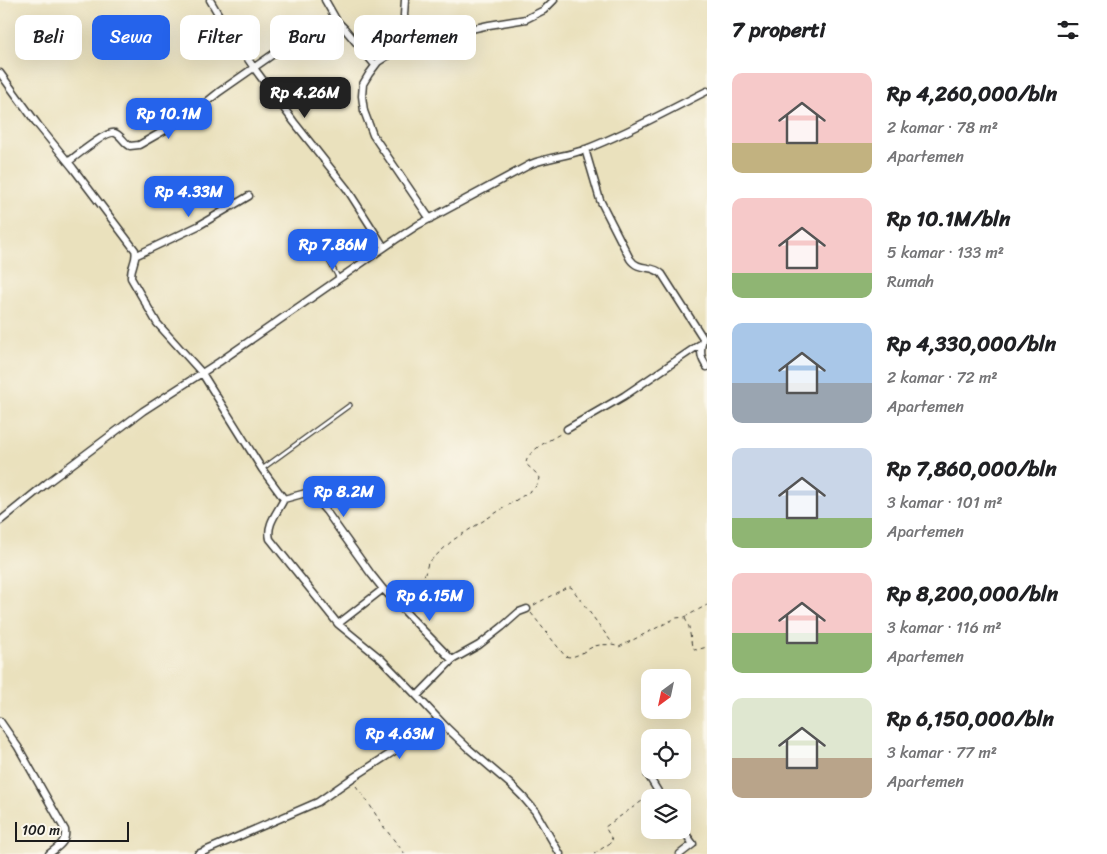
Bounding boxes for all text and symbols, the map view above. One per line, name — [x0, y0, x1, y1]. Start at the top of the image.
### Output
text: 7 properti — [732, 11, 825, 49]
chip: Beli — [15, 15, 82, 60]
chip: Sewa — [92, 15, 170, 60]
chip: Filter — [180, 15, 260, 60]
chip: Baru — [270, 15, 344, 60]
chip: Apartemen — [354, 15, 476, 60]
icon: filters — [1054, 16, 1082, 44]
text: Rp 4,260,000/bln — [887, 75, 1057, 113]
pin: Rp 4.26M — [253, 76, 357, 119]
text: Rp 4.26M — [271, 78, 339, 107]
icon: home — [772, 93, 832, 153]
pin: Rp 10.1M — [117, 98, 221, 140]
text: Rp 10.1M — [137, 99, 201, 128]
text: 2 kamar · 78 m² — [887, 113, 998, 142]
text: Apartemen — [887, 142, 964, 171]
pin: Rp 4.33M — [137, 176, 241, 218]
text: Rp 4.33M — [155, 177, 223, 206]
text: Rp 10.1M/bln — [887, 200, 1010, 238]
icon: home — [772, 218, 832, 278]
pin: Rp 7.86M — [281, 228, 385, 271]
text: Rp 7.86M — [299, 230, 367, 259]
text: 5 kamar · 133 m² — [887, 238, 1004, 267]
text: Rumah — [887, 267, 934, 296]
text: Rp 4,330,000/bln — [887, 325, 1056, 363]
icon: home — [772, 343, 832, 403]
text: 2 kamar · 72 m² — [887, 363, 998, 392]
text: Apartemen — [887, 392, 964, 421]
text: Rp 7,860,000/bln — [887, 450, 1057, 488]
icon: home — [772, 468, 832, 528]
pin: Rp 8.2M — [298, 476, 390, 518]
text: Rp 8.2M — [314, 477, 374, 506]
text: 3 kamar · 101 m² — [887, 488, 1003, 517]
text: Apartemen — [887, 517, 964, 546]
text: Rp 8,200,000/bln — [887, 575, 1058, 613]
pin: Rp 6.15M — [378, 580, 482, 622]
text: Rp 6.15M — [397, 581, 463, 610]
icon: home — [772, 593, 832, 653]
text: 3 kamar · 116 m² — [887, 613, 1002, 642]
text: Apartemen — [887, 642, 964, 671]
north arrow — [641, 669, 691, 719]
map controls — [641, 669, 691, 839]
text: Rp 6,150,000/bln — [887, 700, 1054, 738]
pin: Rp 4.63M — [348, 718, 452, 760]
icon: home — [772, 718, 832, 778]
text: Rp 4.63M — [366, 719, 434, 748]
button: locate — [641, 729, 691, 779]
text: 3 kamar · 77 m² — [887, 738, 997, 767]
text: Apartemen — [887, 767, 964, 796]
button: layers — [641, 789, 691, 839]
text: 100 m — [22, 818, 60, 843]
scale bar — [15, 819, 129, 842]

